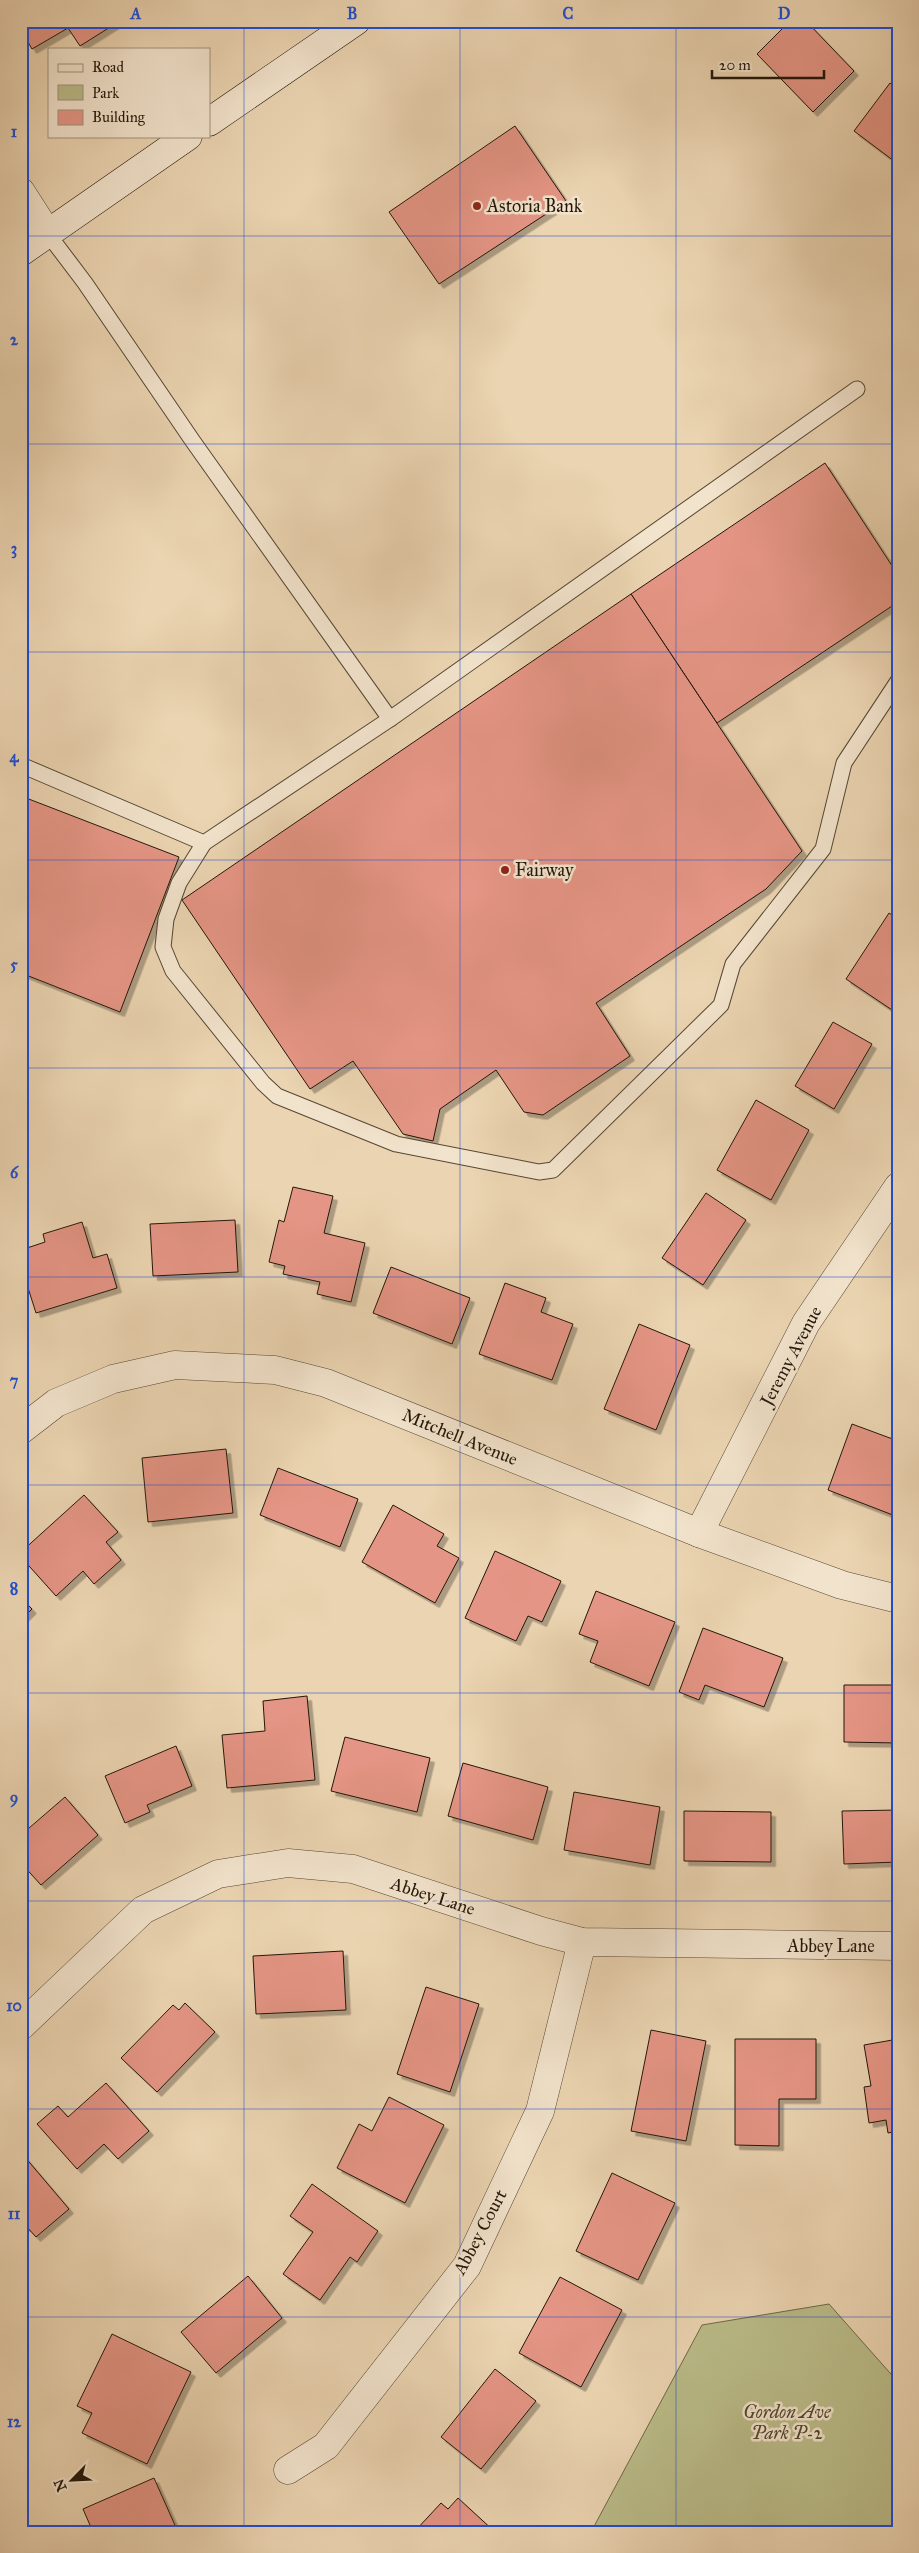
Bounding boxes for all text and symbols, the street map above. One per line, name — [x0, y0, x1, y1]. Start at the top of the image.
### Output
text: A — [130, 4, 142, 23]
text: B — [347, 4, 357, 23]
text: C — [563, 4, 574, 23]
text: D — [778, 4, 791, 23]
legend — [48, 48, 210, 138]
scale bar — [712, 48, 824, 80]
text: 20 m — [719, 56, 751, 74]
text: Road — [92, 58, 124, 76]
text: Park — [92, 84, 119, 102]
text: Building — [92, 108, 146, 126]
text: 1 — [11, 122, 18, 141]
place label: Astoria Bank — [486, 195, 583, 217]
marker: Astoria Bank — [471, 200, 483, 212]
text: 2 — [10, 330, 19, 349]
text: 3 — [11, 539, 17, 559]
text: 4 — [10, 747, 20, 767]
place label: Fairway — [515, 859, 574, 881]
marker: Fairway — [499, 864, 511, 876]
text: 5 — [10, 955, 18, 974]
text: 6 — [10, 1163, 19, 1182]
street label: Jeremy Avenue — [755, 1302, 827, 1412]
text: 7 — [10, 1371, 19, 1390]
street label: Mitchell Avenue — [399, 1404, 521, 1470]
text: 8 — [10, 1579, 18, 1598]
text: 9 — [10, 1788, 18, 1808]
street label: Abbey Lane — [387, 1872, 478, 1920]
street label: Abbey Lane — [786, 1935, 875, 1957]
text: 10 — [6, 1996, 22, 2015]
street label: Abbey Court — [448, 2185, 512, 2279]
text: 11 — [8, 2204, 21, 2223]
park label: Gordon Ave Park P-2 — [743, 2401, 832, 2444]
text: 12 — [7, 2412, 22, 2431]
north arrow — [48, 2456, 98, 2506]
text: N — [50, 2476, 71, 2494]

